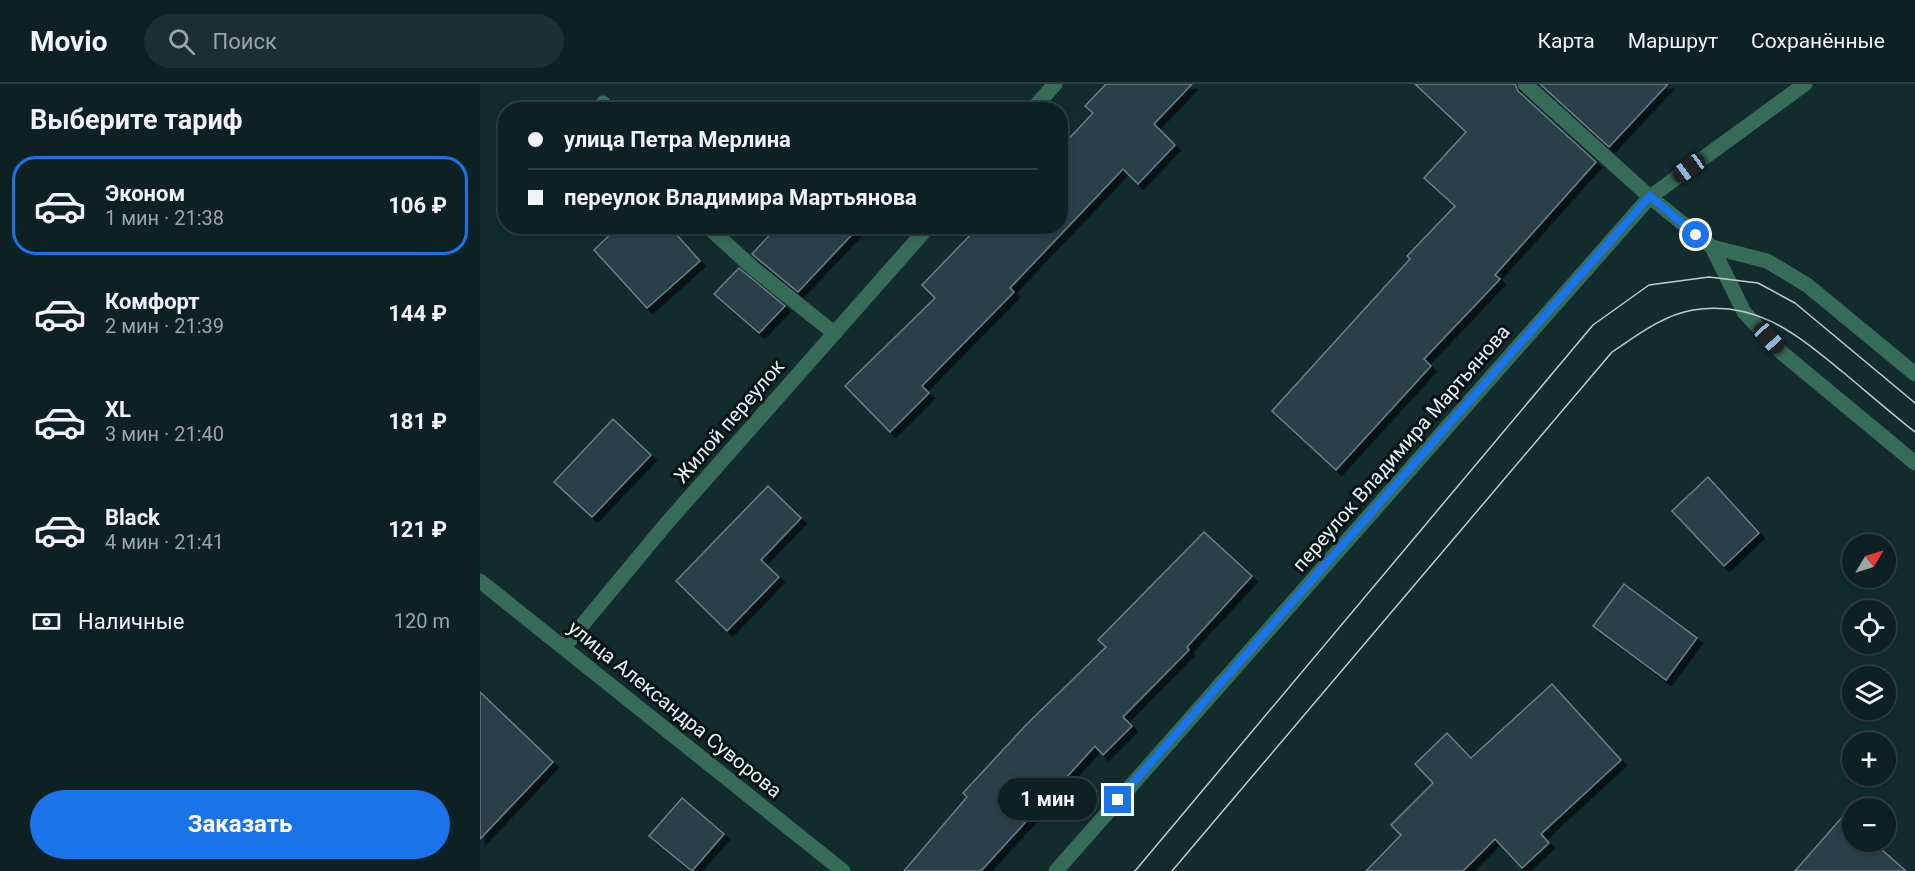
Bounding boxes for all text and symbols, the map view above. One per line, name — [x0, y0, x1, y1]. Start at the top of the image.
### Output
search box — [144, 14, 564, 68]
text: Movio — [30, 25, 108, 58]
icon: search — [165, 25, 198, 58]
text: Поиск — [213, 29, 277, 54]
text: Карта — [1538, 29, 1595, 53]
text: Маршрут — [1628, 29, 1718, 53]
text: Сохранённые — [1751, 29, 1885, 53]
text: Выберите тариф — [30, 104, 242, 136]
text: улица Петра Мерлина — [564, 127, 791, 152]
car — [1669, 150, 1709, 186]
icon: car — [33, 179, 87, 233]
text: Эконом — [105, 181, 185, 206]
text: переулок Владимира Мартьянова — [564, 185, 917, 210]
text: 106 ₽ — [388, 193, 447, 218]
text: 1 мин · 21:38 — [105, 206, 224, 230]
route start — [1682, 221, 1709, 248]
icon: car — [33, 287, 87, 341]
text: Комфорт — [105, 289, 200, 314]
text: 144 ₽ — [388, 301, 447, 326]
text: 2 мин · 21:39 — [105, 314, 224, 338]
car — [1750, 319, 1788, 357]
street label: переулок Владимира Мартьянова — [1287, 320, 1515, 576]
street label: Жилой переулок — [669, 354, 789, 488]
icon: car — [33, 395, 87, 449]
text: XL — [105, 397, 131, 422]
text: 181 ₽ — [388, 409, 447, 434]
text: 3 мин · 21:40 — [105, 422, 224, 446]
icon: car — [33, 503, 87, 557]
text: Black — [105, 505, 160, 530]
text: 121 ₽ — [388, 517, 447, 542]
text: 4 мин · 21:41 — [105, 530, 224, 554]
north arrow — [1842, 534, 1896, 588]
map controls — [1842, 534, 1896, 852]
button: locate — [1842, 600, 1896, 654]
icon: cash — [30, 605, 63, 638]
text: Наличные — [78, 609, 184, 634]
text: 120 m — [394, 609, 450, 633]
street label: улица Александра Суворова — [563, 615, 787, 803]
button: layers — [1842, 666, 1896, 720]
button: + — [1842, 732, 1896, 786]
callout: 1 мин — [998, 779, 1097, 821]
route end — [1104, 786, 1131, 813]
text: 1 мин — [1020, 787, 1075, 811]
button: Заказать — [30, 790, 450, 859]
button: − — [1842, 798, 1896, 852]

